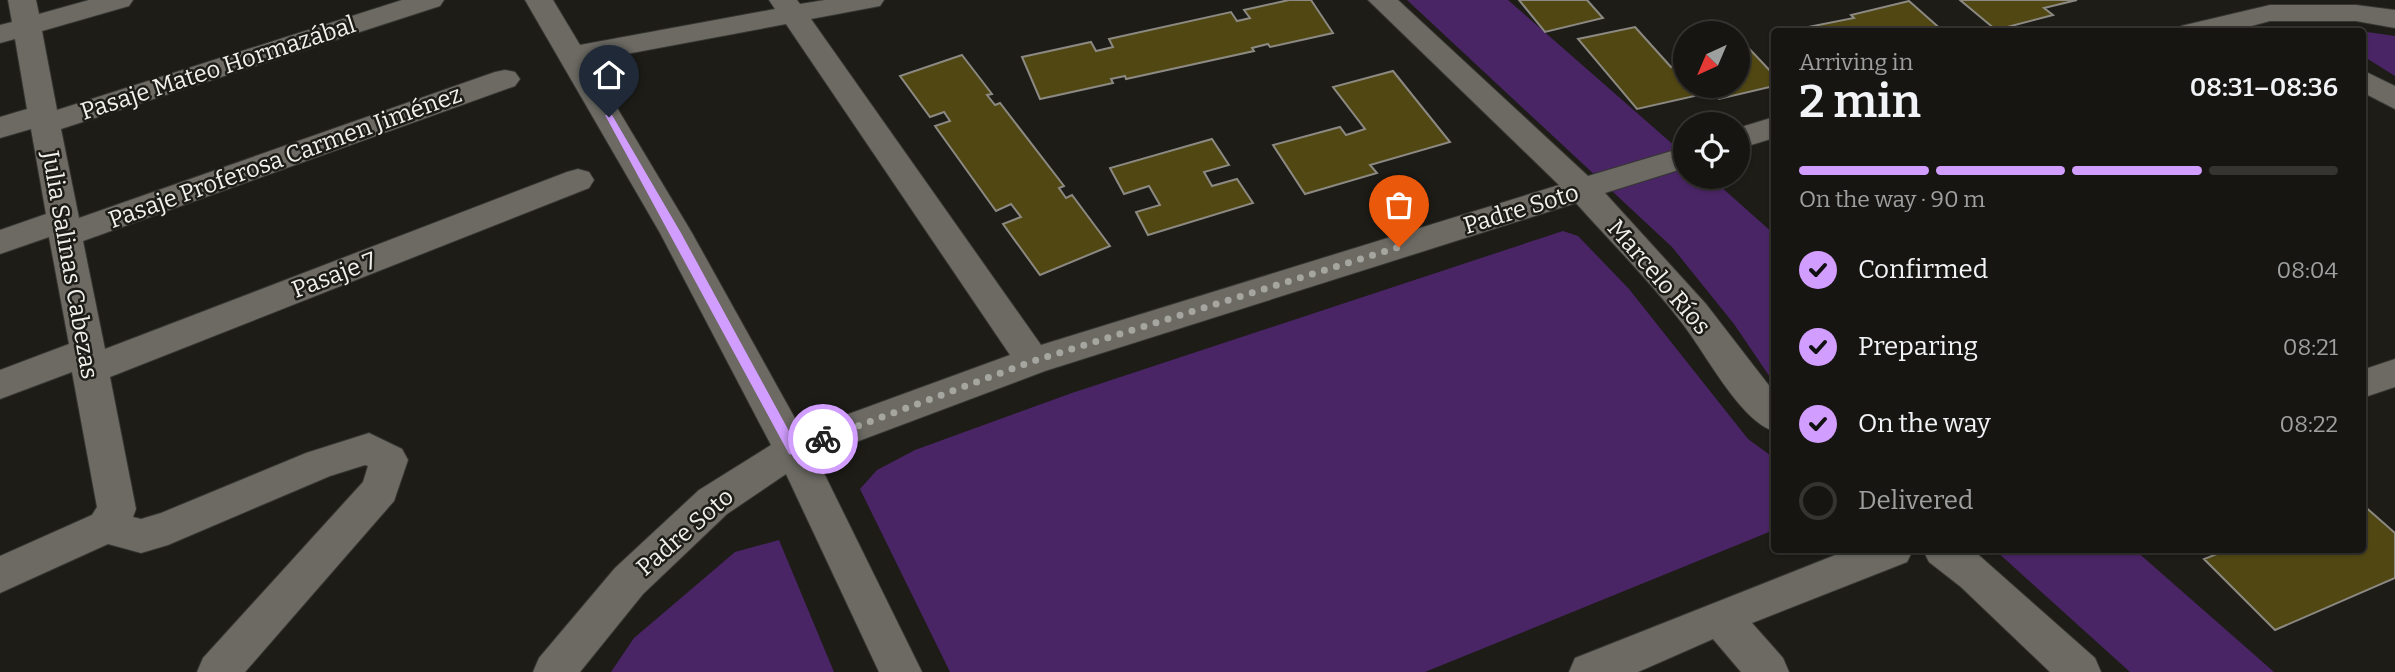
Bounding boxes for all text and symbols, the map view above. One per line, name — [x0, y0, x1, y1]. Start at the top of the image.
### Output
street label: Pasaje Mateo Hormazábal — [77, 10, 359, 126]
north arrow — [1673, 21, 1750, 98]
map controls — [1673, 21, 1750, 189]
pin — [579, 45, 639, 117]
text: Arriving in — [1799, 48, 1913, 76]
icon: home — [590, 56, 628, 94]
text: 08:31–08:36 — [2190, 72, 2338, 103]
text: 2 min — [1799, 74, 1921, 129]
street label: Pasaje Proferosa Carmen Jiménez — [105, 80, 465, 234]
button: locate — [1673, 112, 1750, 189]
street label: Julia Salinas Cabezas — [36, 148, 104, 381]
pin — [1369, 175, 1429, 247]
street label: Padre Soto — [1460, 178, 1582, 240]
text: On the way · 90 m — [1799, 185, 1985, 213]
icon: bag — [1380, 186, 1418, 224]
street label: Marcelo Ríos — [1602, 214, 1716, 340]
street label: Pasaje 7 — [288, 246, 380, 304]
icon: check — [1799, 251, 1837, 289]
text: Confirmed — [1858, 254, 1988, 285]
text: 08:04 — [2276, 256, 2338, 284]
icon: check — [1799, 328, 1837, 366]
text: Preparing — [1858, 331, 1978, 362]
text: 08:21 — [2283, 333, 2338, 361]
courier — [788, 404, 858, 474]
icon: check — [1799, 405, 1837, 443]
text: On the way — [1858, 408, 1991, 439]
text: 08:22 — [2280, 410, 2338, 438]
icon: bike — [804, 420, 842, 458]
street label: Padre Soto — [631, 482, 739, 582]
text: Delivered — [1858, 485, 1973, 516]

